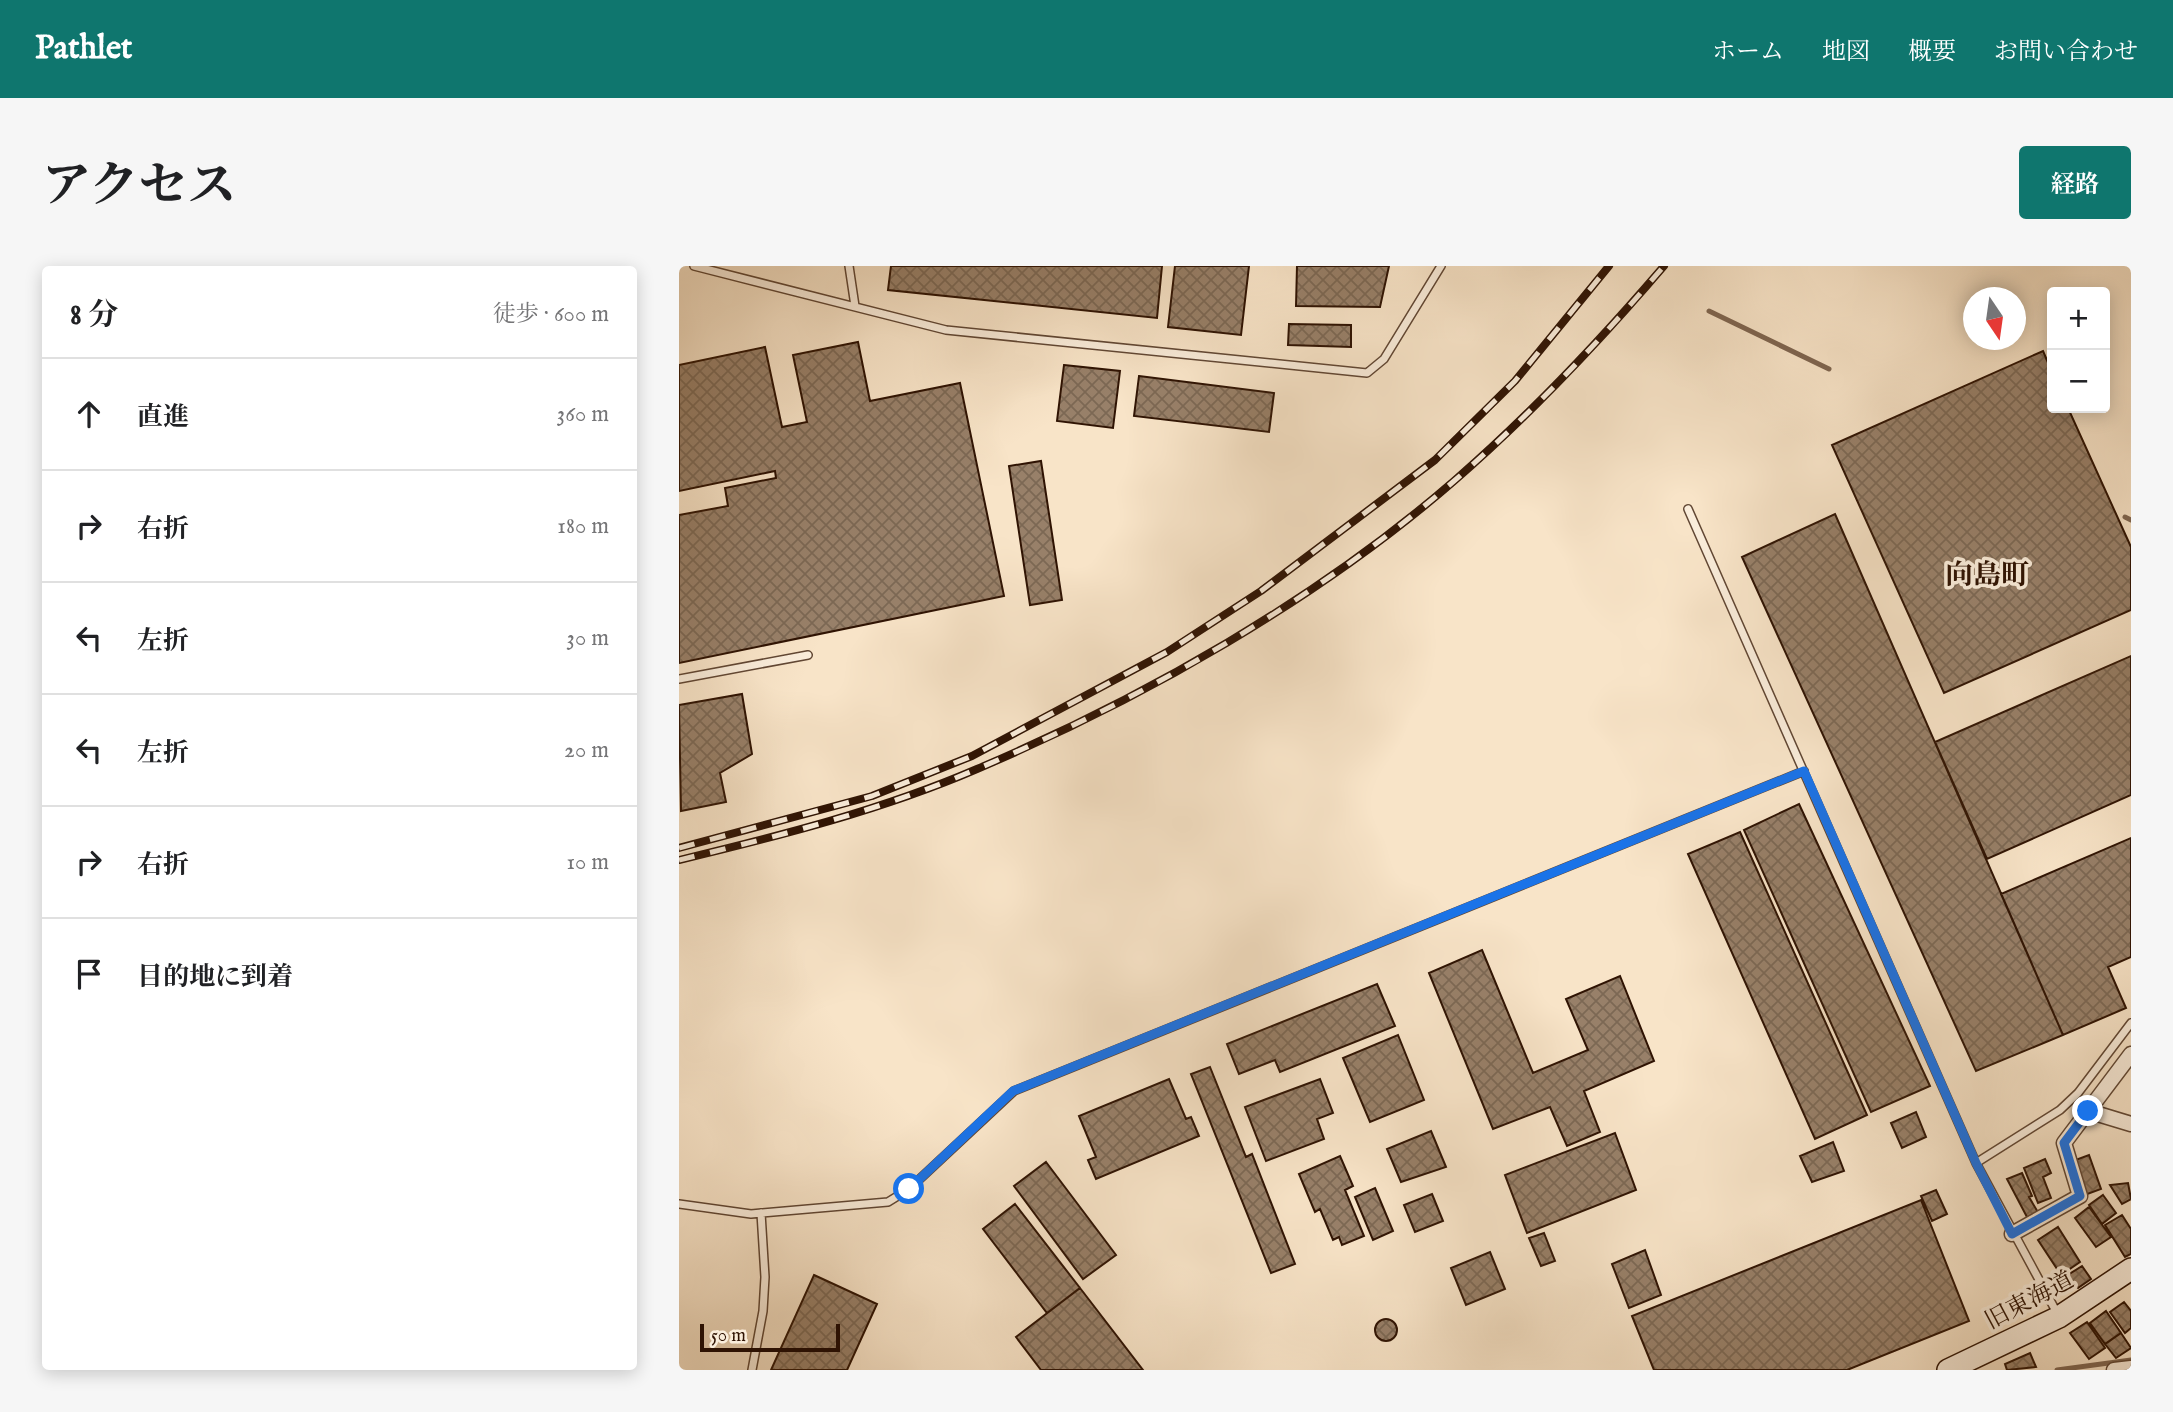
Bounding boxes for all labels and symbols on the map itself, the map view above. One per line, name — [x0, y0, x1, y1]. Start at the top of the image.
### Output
north arrow — [1963, 287, 2026, 350]
district label: 向島町 — [1945, 559, 2029, 594]
route end — [2072, 1095, 2103, 1126]
route start — [893, 1173, 924, 1204]
street label: 旧東海道 — [1980, 1265, 2079, 1338]
scale bar — [700, 1321, 840, 1353]

